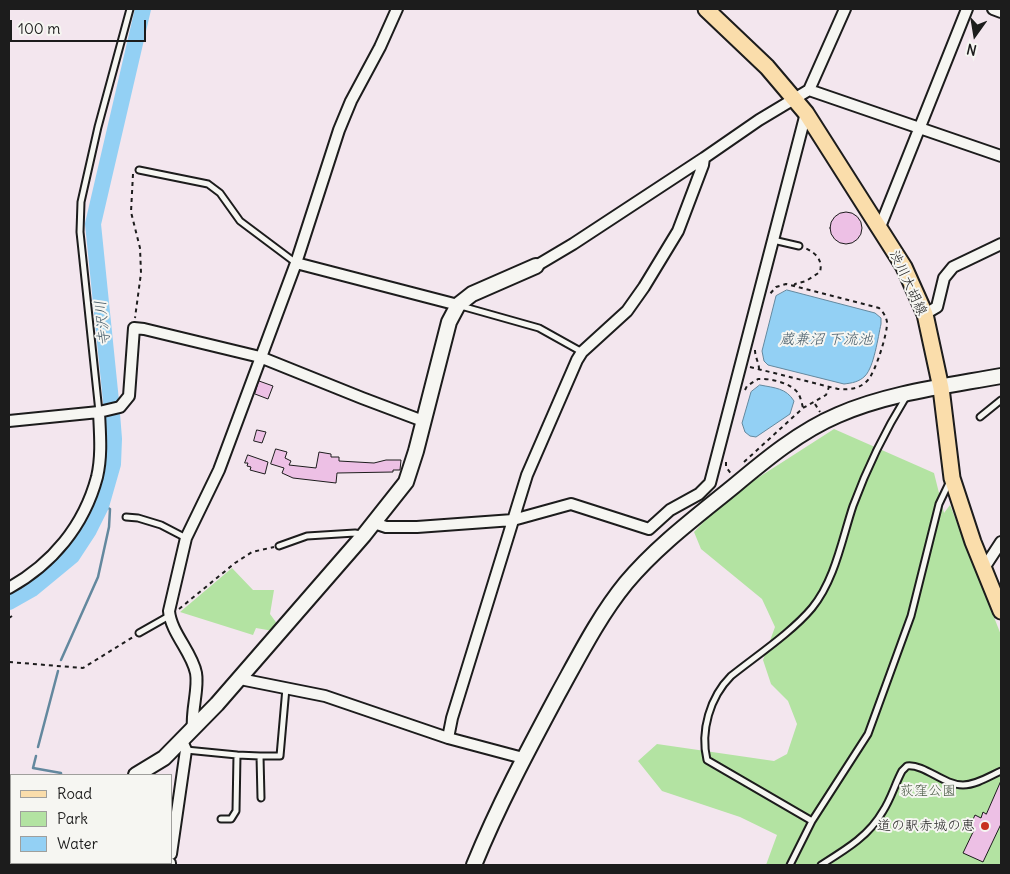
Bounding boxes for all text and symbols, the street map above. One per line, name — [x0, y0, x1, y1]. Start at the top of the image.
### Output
scale bar — [12, 10, 149, 42]
north arrow — [950, 10, 1000, 60]
text: 100 m — [18, 19, 60, 38]
text: N — [965, 40, 978, 59]
street label: 渋川大胡線 — [886, 248, 930, 318]
water label: 寺沢川 — [92, 300, 114, 346]
water label: 蔵兼沼 下流池 — [779, 331, 873, 349]
legend — [10, 774, 172, 864]
park label: 荻窪公園 — [900, 783, 956, 799]
text: Road — [57, 784, 92, 803]
text: Park — [57, 809, 88, 828]
place label: 道の駅赤城の恵 — [877, 818, 975, 834]
marker: 道の駅赤城の恵 — [979, 820, 991, 832]
text: Water — [57, 834, 98, 853]

